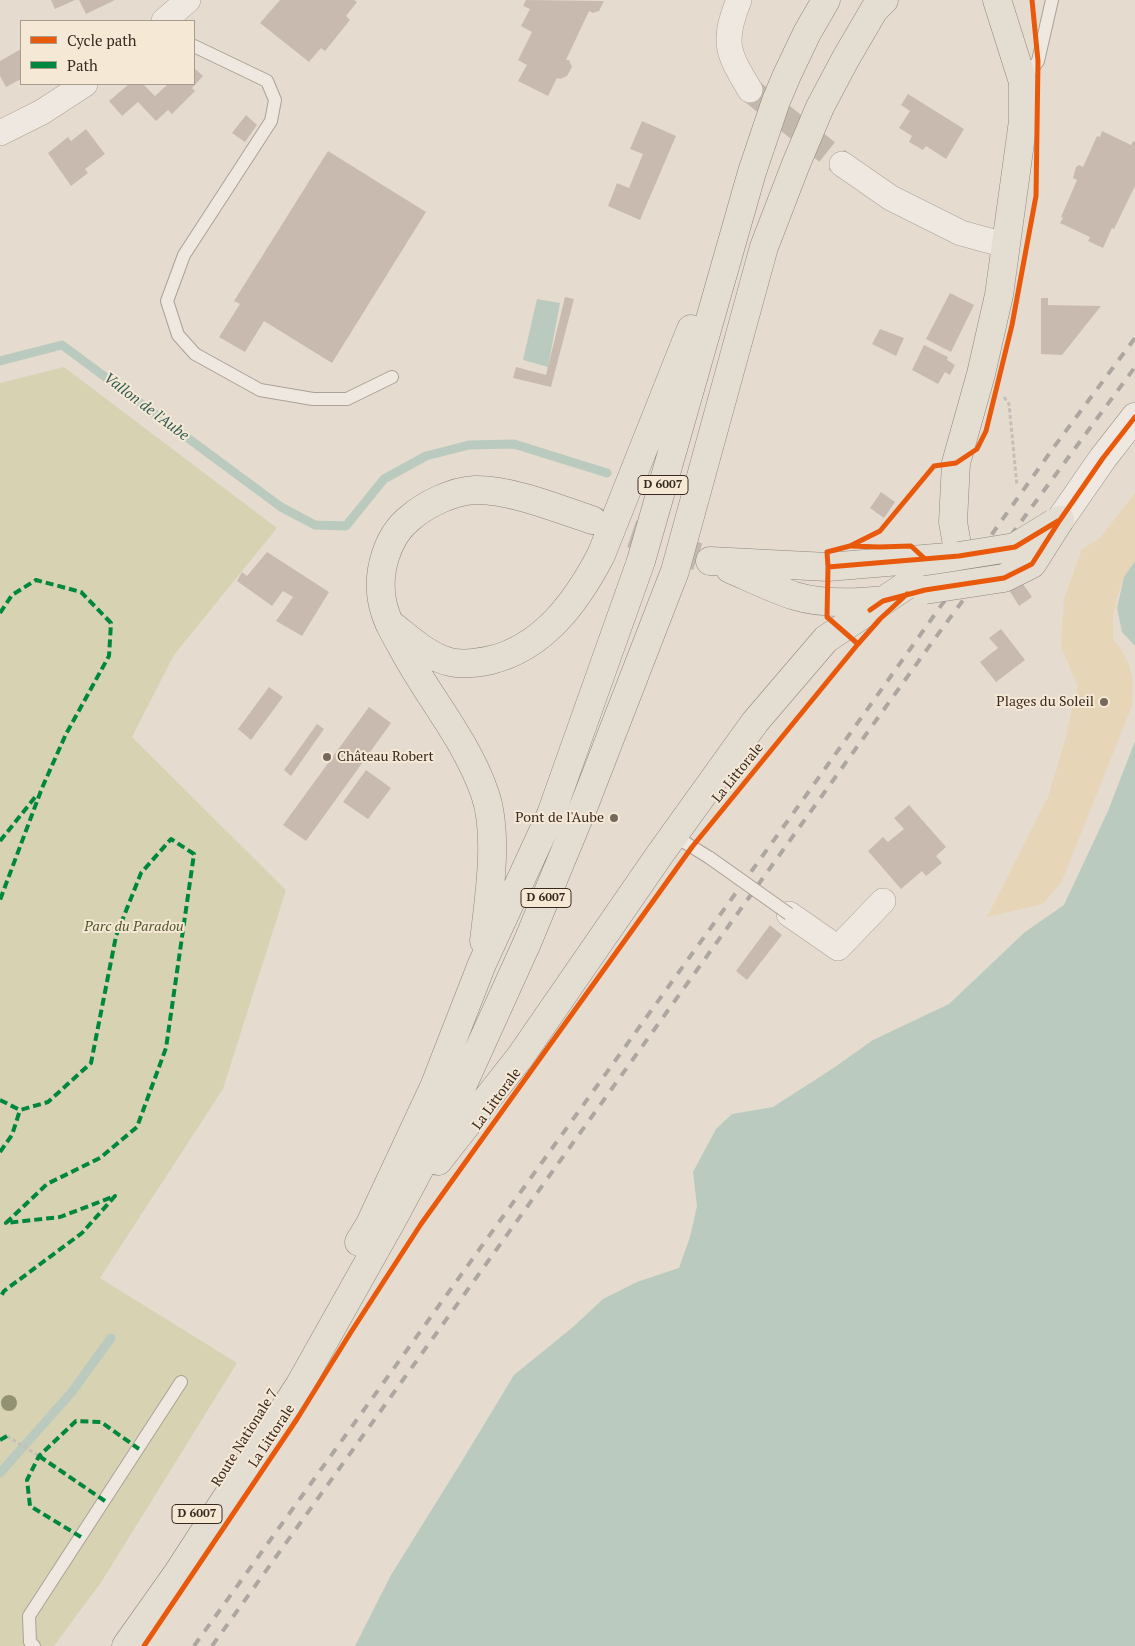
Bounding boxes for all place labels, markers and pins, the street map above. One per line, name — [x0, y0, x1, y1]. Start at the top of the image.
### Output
place label: Plages du Soleil — [996, 694, 1094, 710]
marker: Plages du Soleil — [1098, 696, 1110, 708]
place label: Château Robert — [337, 749, 434, 765]
marker: Château Robert — [321, 751, 333, 763]
place label: Pont de l'Aube — [515, 810, 604, 826]
marker: Pont de l'Aube — [608, 812, 620, 824]

